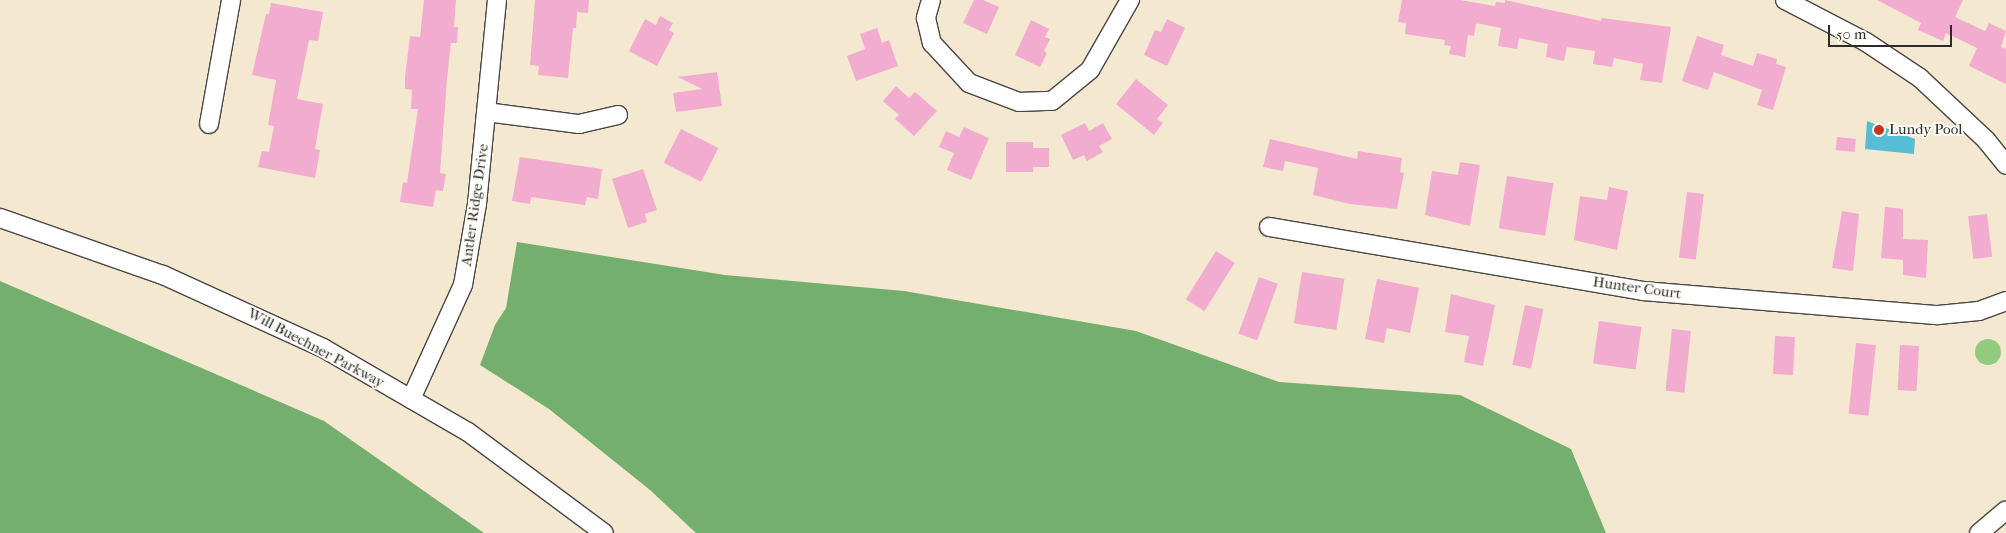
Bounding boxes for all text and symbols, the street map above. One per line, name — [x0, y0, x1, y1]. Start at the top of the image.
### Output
scale bar — [1831, 15, 1955, 47]
text: 50 m — [1836, 25, 1866, 43]
place label: Lundy Pool — [1889, 121, 1962, 139]
marker: Lundy Pool — [1873, 124, 1885, 136]
street label: Antler Ridge Drive — [458, 143, 492, 267]
street label: Hunter Court — [1592, 273, 1682, 303]
street label: Will Buechner Parkway — [245, 304, 387, 392]

